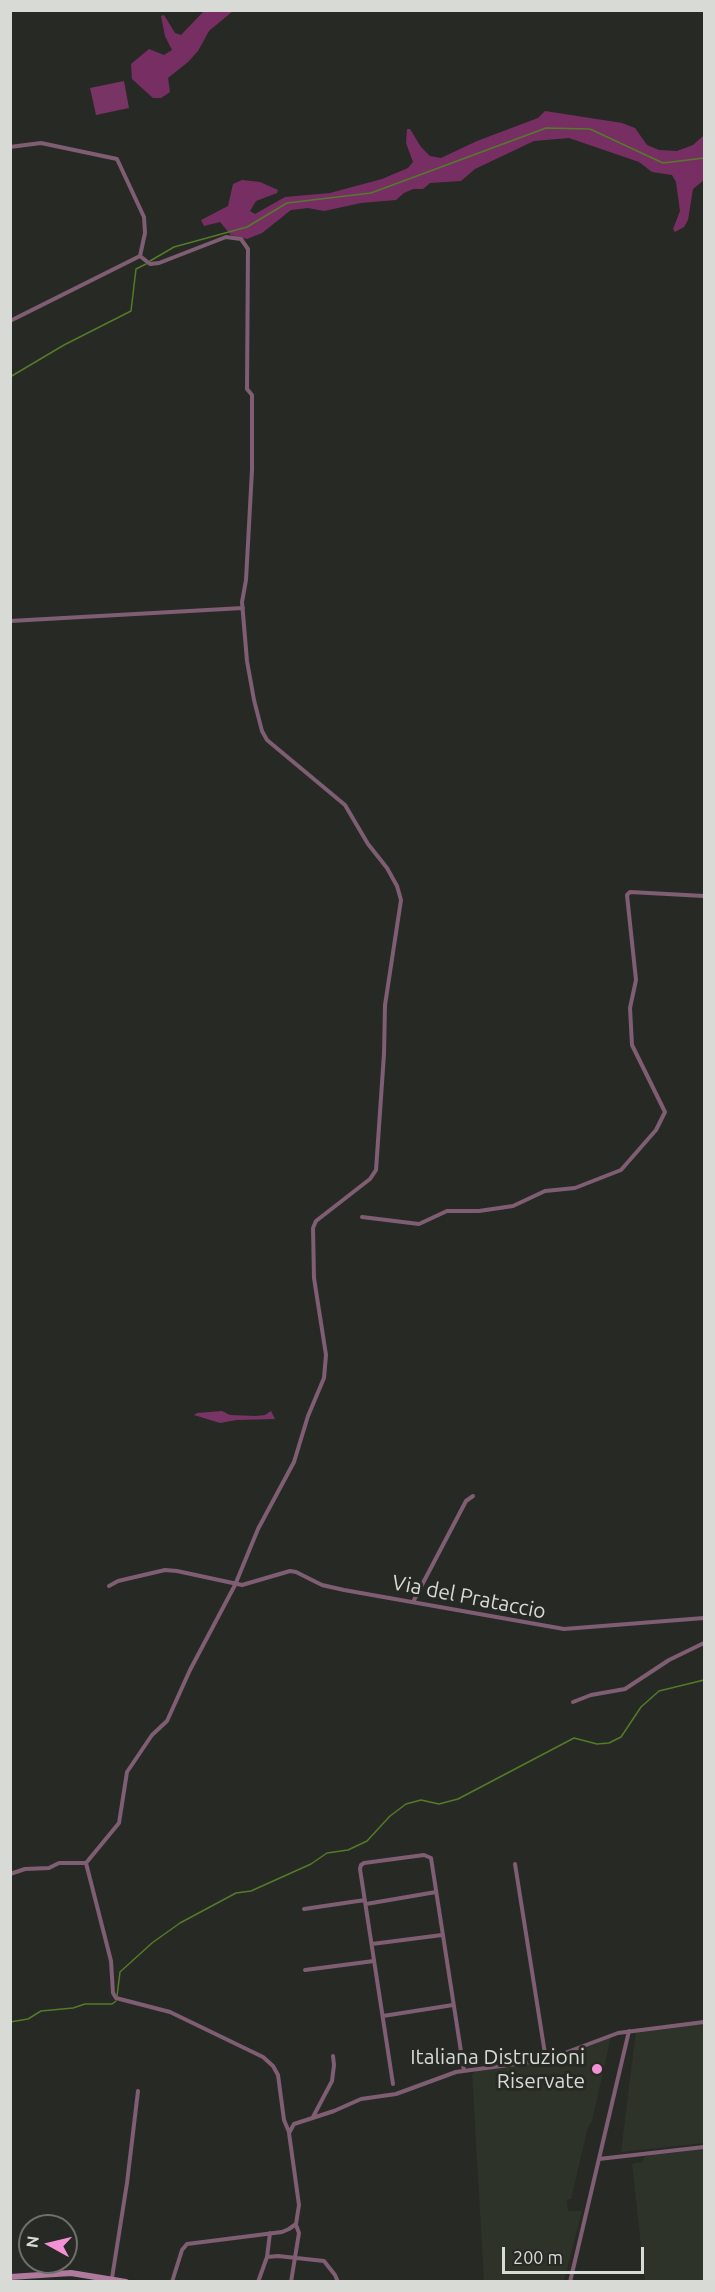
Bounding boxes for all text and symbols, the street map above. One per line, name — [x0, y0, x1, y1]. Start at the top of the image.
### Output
street label: Via del Prataccio — [390, 1570, 548, 1624]
place label: Italiana Distruzioni Riservate — [410, 2044, 585, 2094]
marker: Italiana Distruzioni Riservate — [590, 2062, 604, 2076]
north arrow — [18, 2214, 78, 2274]
text: N — [22, 2235, 42, 2249]
scale bar — [505, 2235, 648, 2273]
text: 200 m — [513, 2247, 563, 2267]

